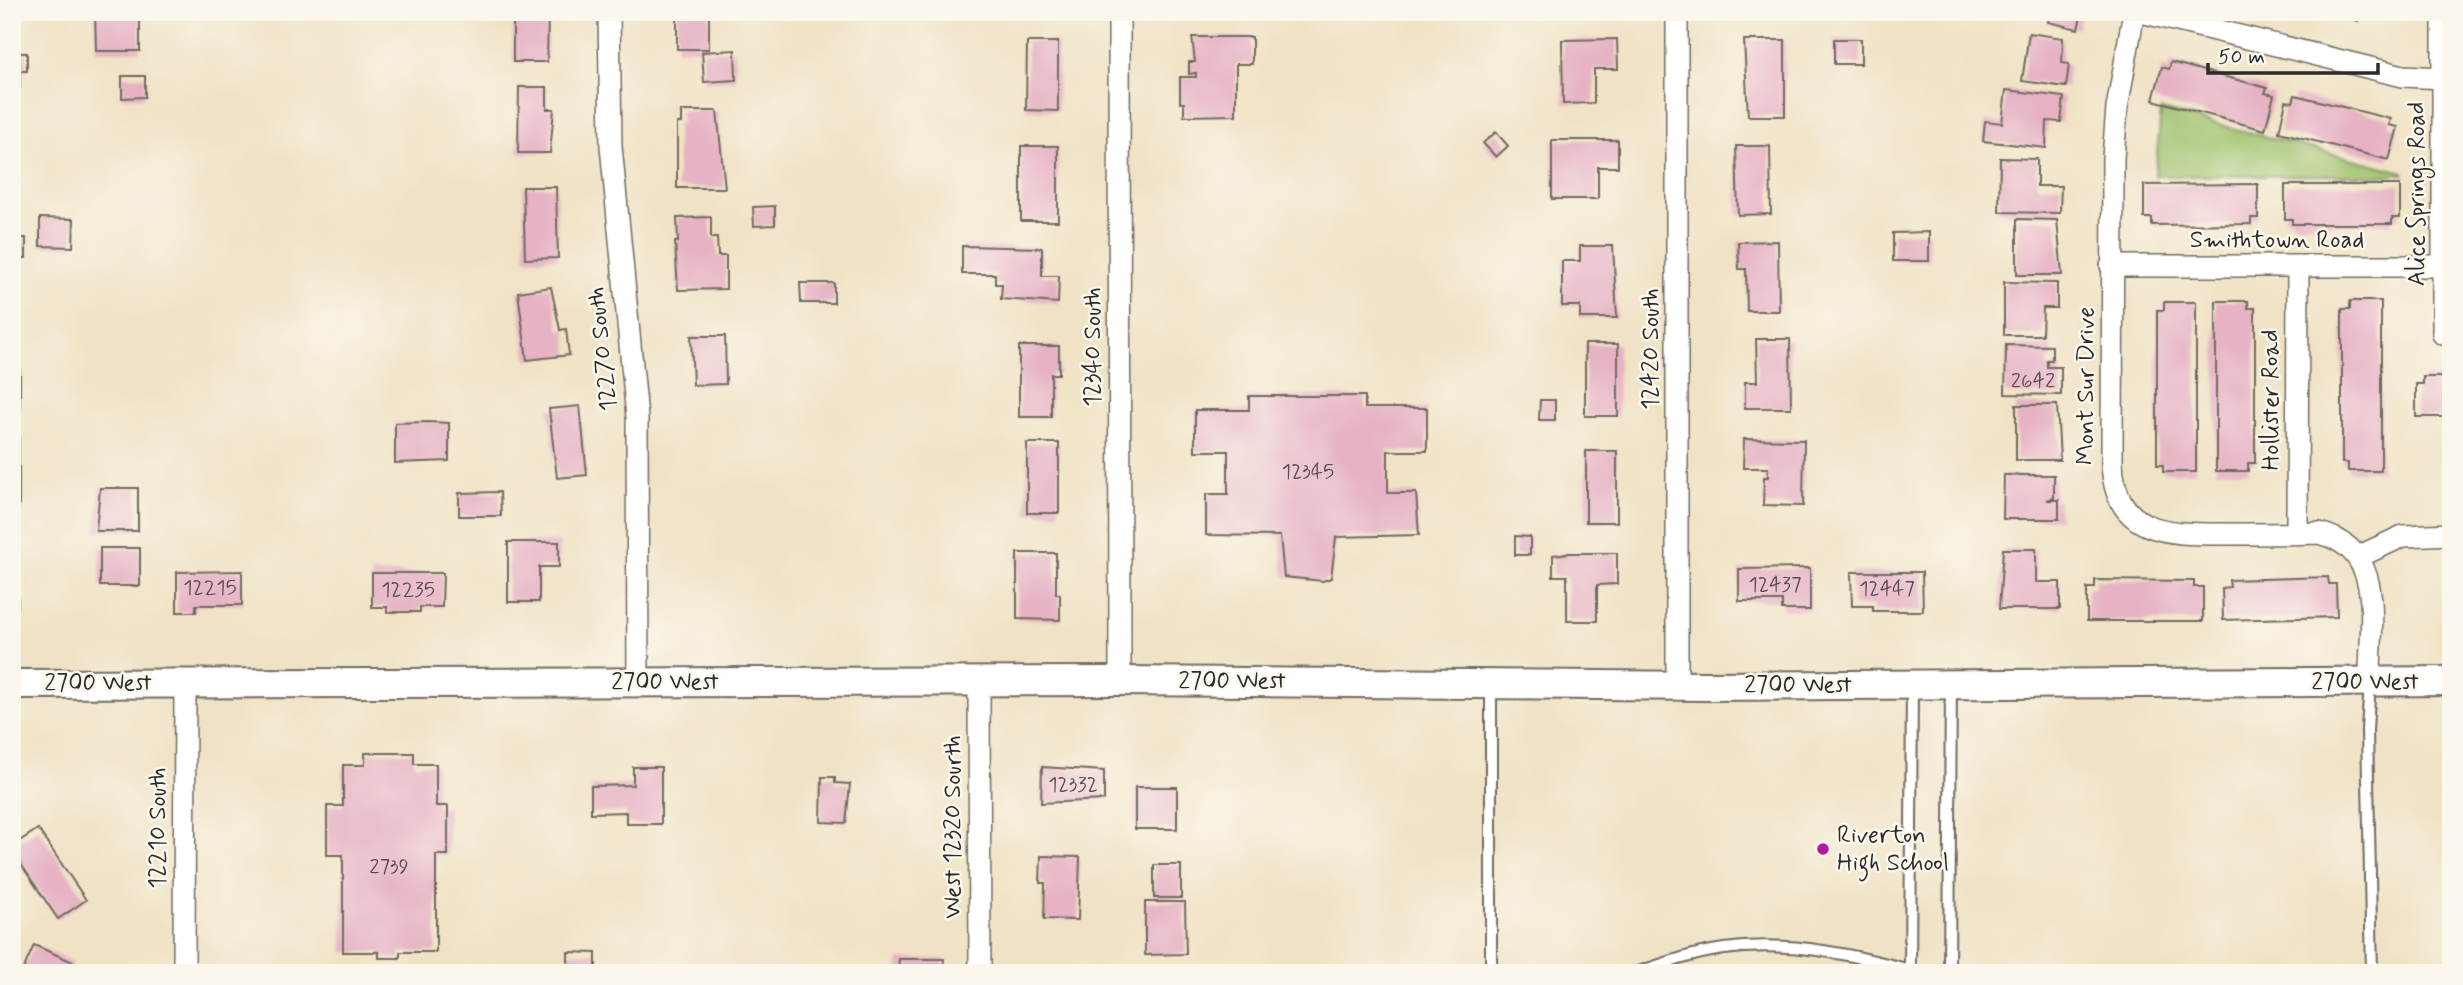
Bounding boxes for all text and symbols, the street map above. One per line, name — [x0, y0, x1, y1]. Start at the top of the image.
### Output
scale bar — [2208, 32, 2377, 76]
text: 50 m — [2218, 43, 2265, 71]
street label: Alice Springs Road — [2402, 102, 2435, 286]
street label: Smithtown Road — [2190, 225, 2364, 256]
street label: 12270 South — [581, 285, 625, 413]
street label: 12340 South — [1078, 287, 1109, 407]
street label: 12420 South — [1636, 288, 1667, 410]
street label: Mont Sur Drive — [2071, 307, 2102, 465]
street label: Hollister Road — [2256, 330, 2287, 470]
house number: 2642 — [2011, 367, 2055, 395]
house number: 12345 — [1282, 458, 1334, 486]
house number: 12437 — [1749, 571, 1801, 599]
house number: 12215 — [183, 574, 237, 602]
house number: 12447 — [1859, 575, 1915, 603]
house number: 12235 — [381, 576, 435, 604]
street label: 2700 West — [1178, 666, 1286, 697]
street label: 2700 West — [611, 667, 719, 698]
street label: 2700 West — [2311, 667, 2419, 698]
street label: 2700 West — [44, 668, 152, 699]
street label: 2700 West — [1744, 670, 1852, 701]
street label: West 12320 Sourth — [938, 735, 969, 919]
street label: 12210 South — [143, 768, 174, 888]
house number: 12332 — [1048, 771, 1098, 799]
place label: Riverton High School — [1837, 820, 1949, 882]
marker: Riverton High School — [1815, 841, 1831, 857]
house number: 2739 — [369, 853, 409, 881]

